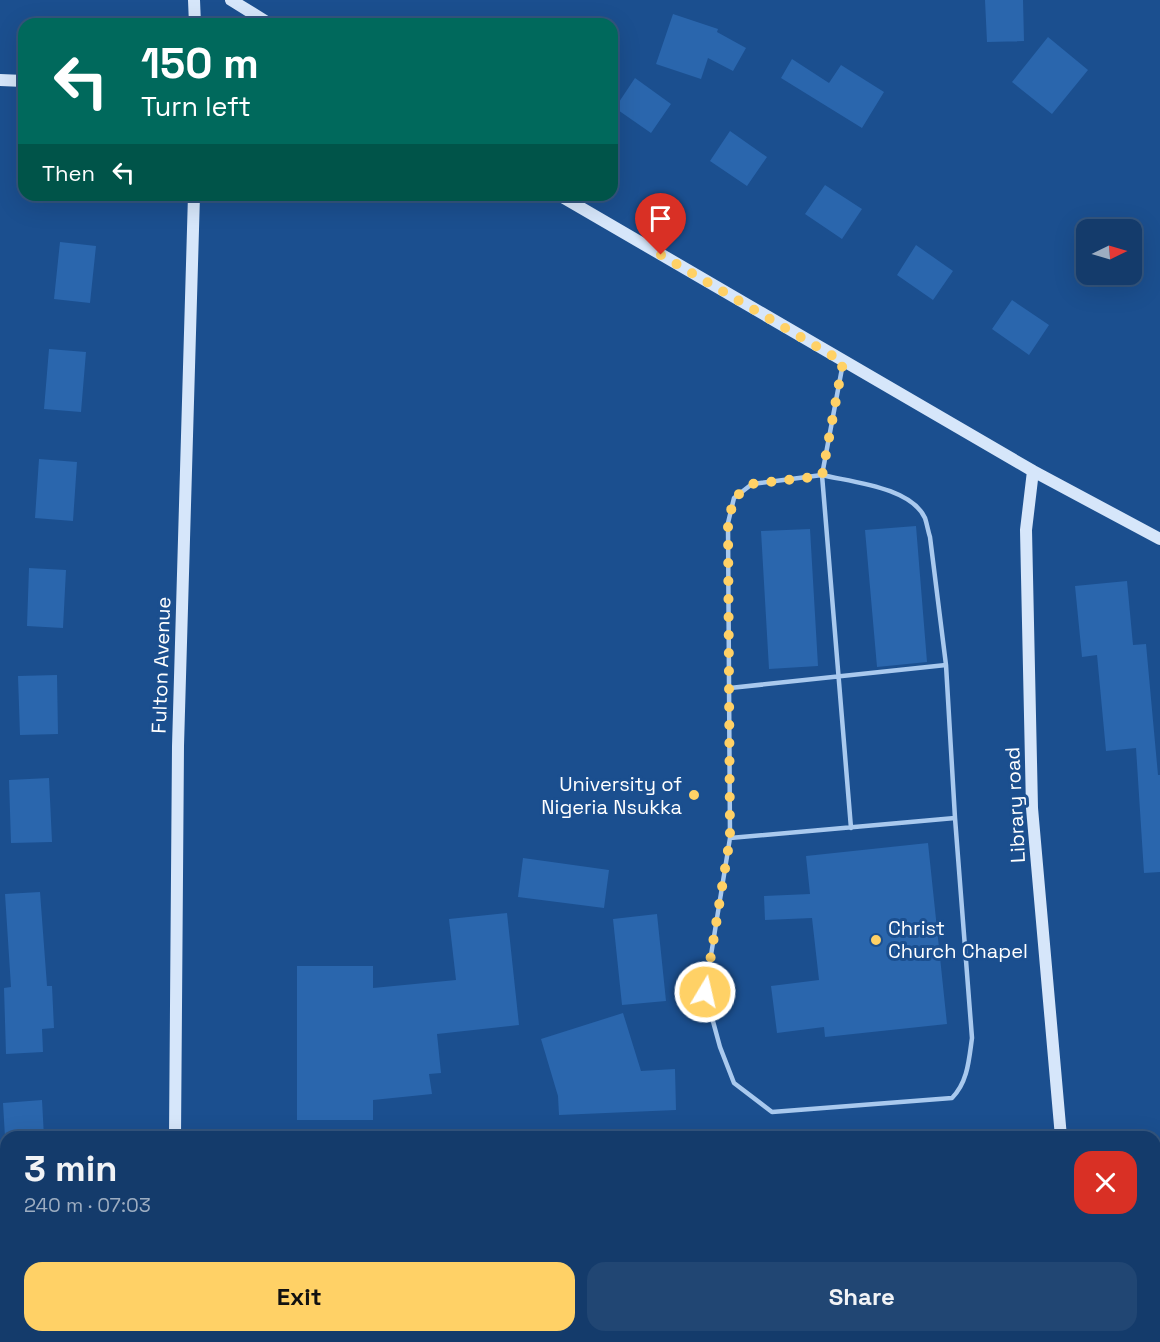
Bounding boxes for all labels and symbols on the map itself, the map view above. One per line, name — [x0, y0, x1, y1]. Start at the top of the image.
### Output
pin — [635, 193, 686, 255]
north arrow — [1076, 219, 1142, 285]
street label: Fulton Avenue — [146, 596, 176, 734]
street label: Library road — [999, 746, 1031, 864]
place label: University of Nigeria Nsukka — [541, 771, 682, 820]
marker: University of Nigeria Nsukka — [687, 788, 701, 802]
place label: Christ Church Chapel — [888, 915, 1028, 964]
marker: Christ Church Chapel — [869, 933, 883, 947]
position arrow — [673, 960, 737, 1024]

